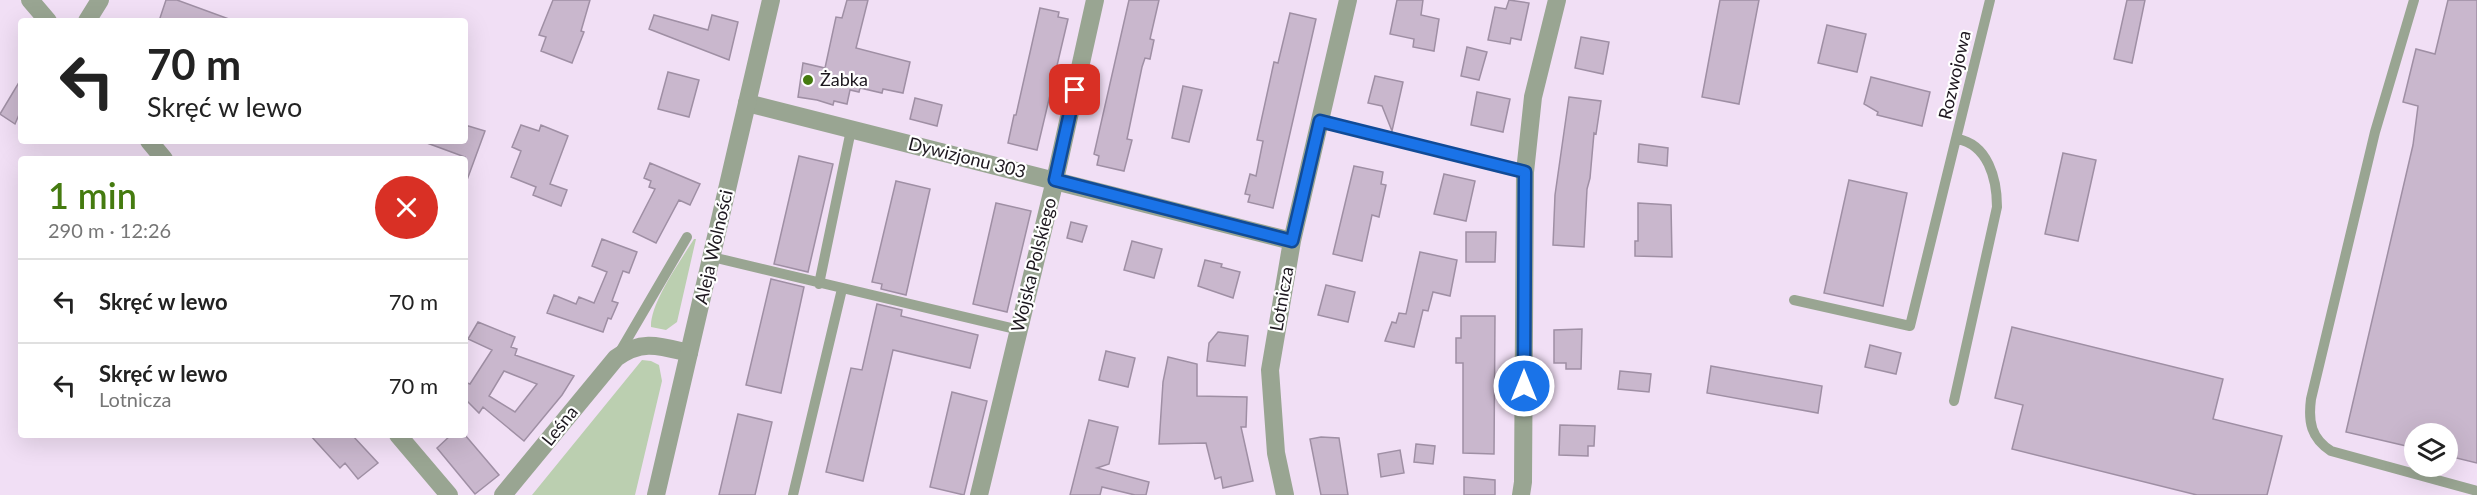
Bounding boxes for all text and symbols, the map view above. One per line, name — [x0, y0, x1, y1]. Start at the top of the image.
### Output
street label: Rozwojowa — [1933, 28, 1975, 121]
text: 70 m — [147, 39, 241, 89]
icon: left — [48, 42, 126, 120]
pin — [1049, 64, 1100, 115]
place label: Żabka — [820, 68, 868, 90]
marker: Żabka — [801, 73, 815, 87]
icon: arrive — [1058, 73, 1091, 106]
text: Skręć w lewo — [147, 90, 302, 123]
street label: Dywizjonu 303 — [906, 132, 1028, 182]
text: 1 min — [48, 173, 137, 217]
button: close — [375, 176, 438, 239]
street label: Aleja Wolności — [689, 188, 737, 306]
street label: Wojska Polskiego — [1006, 195, 1060, 334]
text: 290 m · 12:26 — [48, 218, 171, 242]
street label: Lotnicza — [1265, 265, 1298, 333]
icon: left — [48, 285, 81, 318]
text: Skręć w lewo — [99, 288, 228, 315]
text: 70 m — [389, 288, 438, 315]
position arrow — [1492, 354, 1556, 418]
text: Skręć w lewo — [99, 360, 228, 387]
icon: left — [48, 369, 81, 402]
text: 70 m — [389, 372, 438, 399]
text: Lotnicza — [99, 387, 171, 411]
street label: Leśna — [537, 401, 582, 450]
map controls — [2404, 423, 2458, 477]
button: layers — [2404, 423, 2458, 477]

